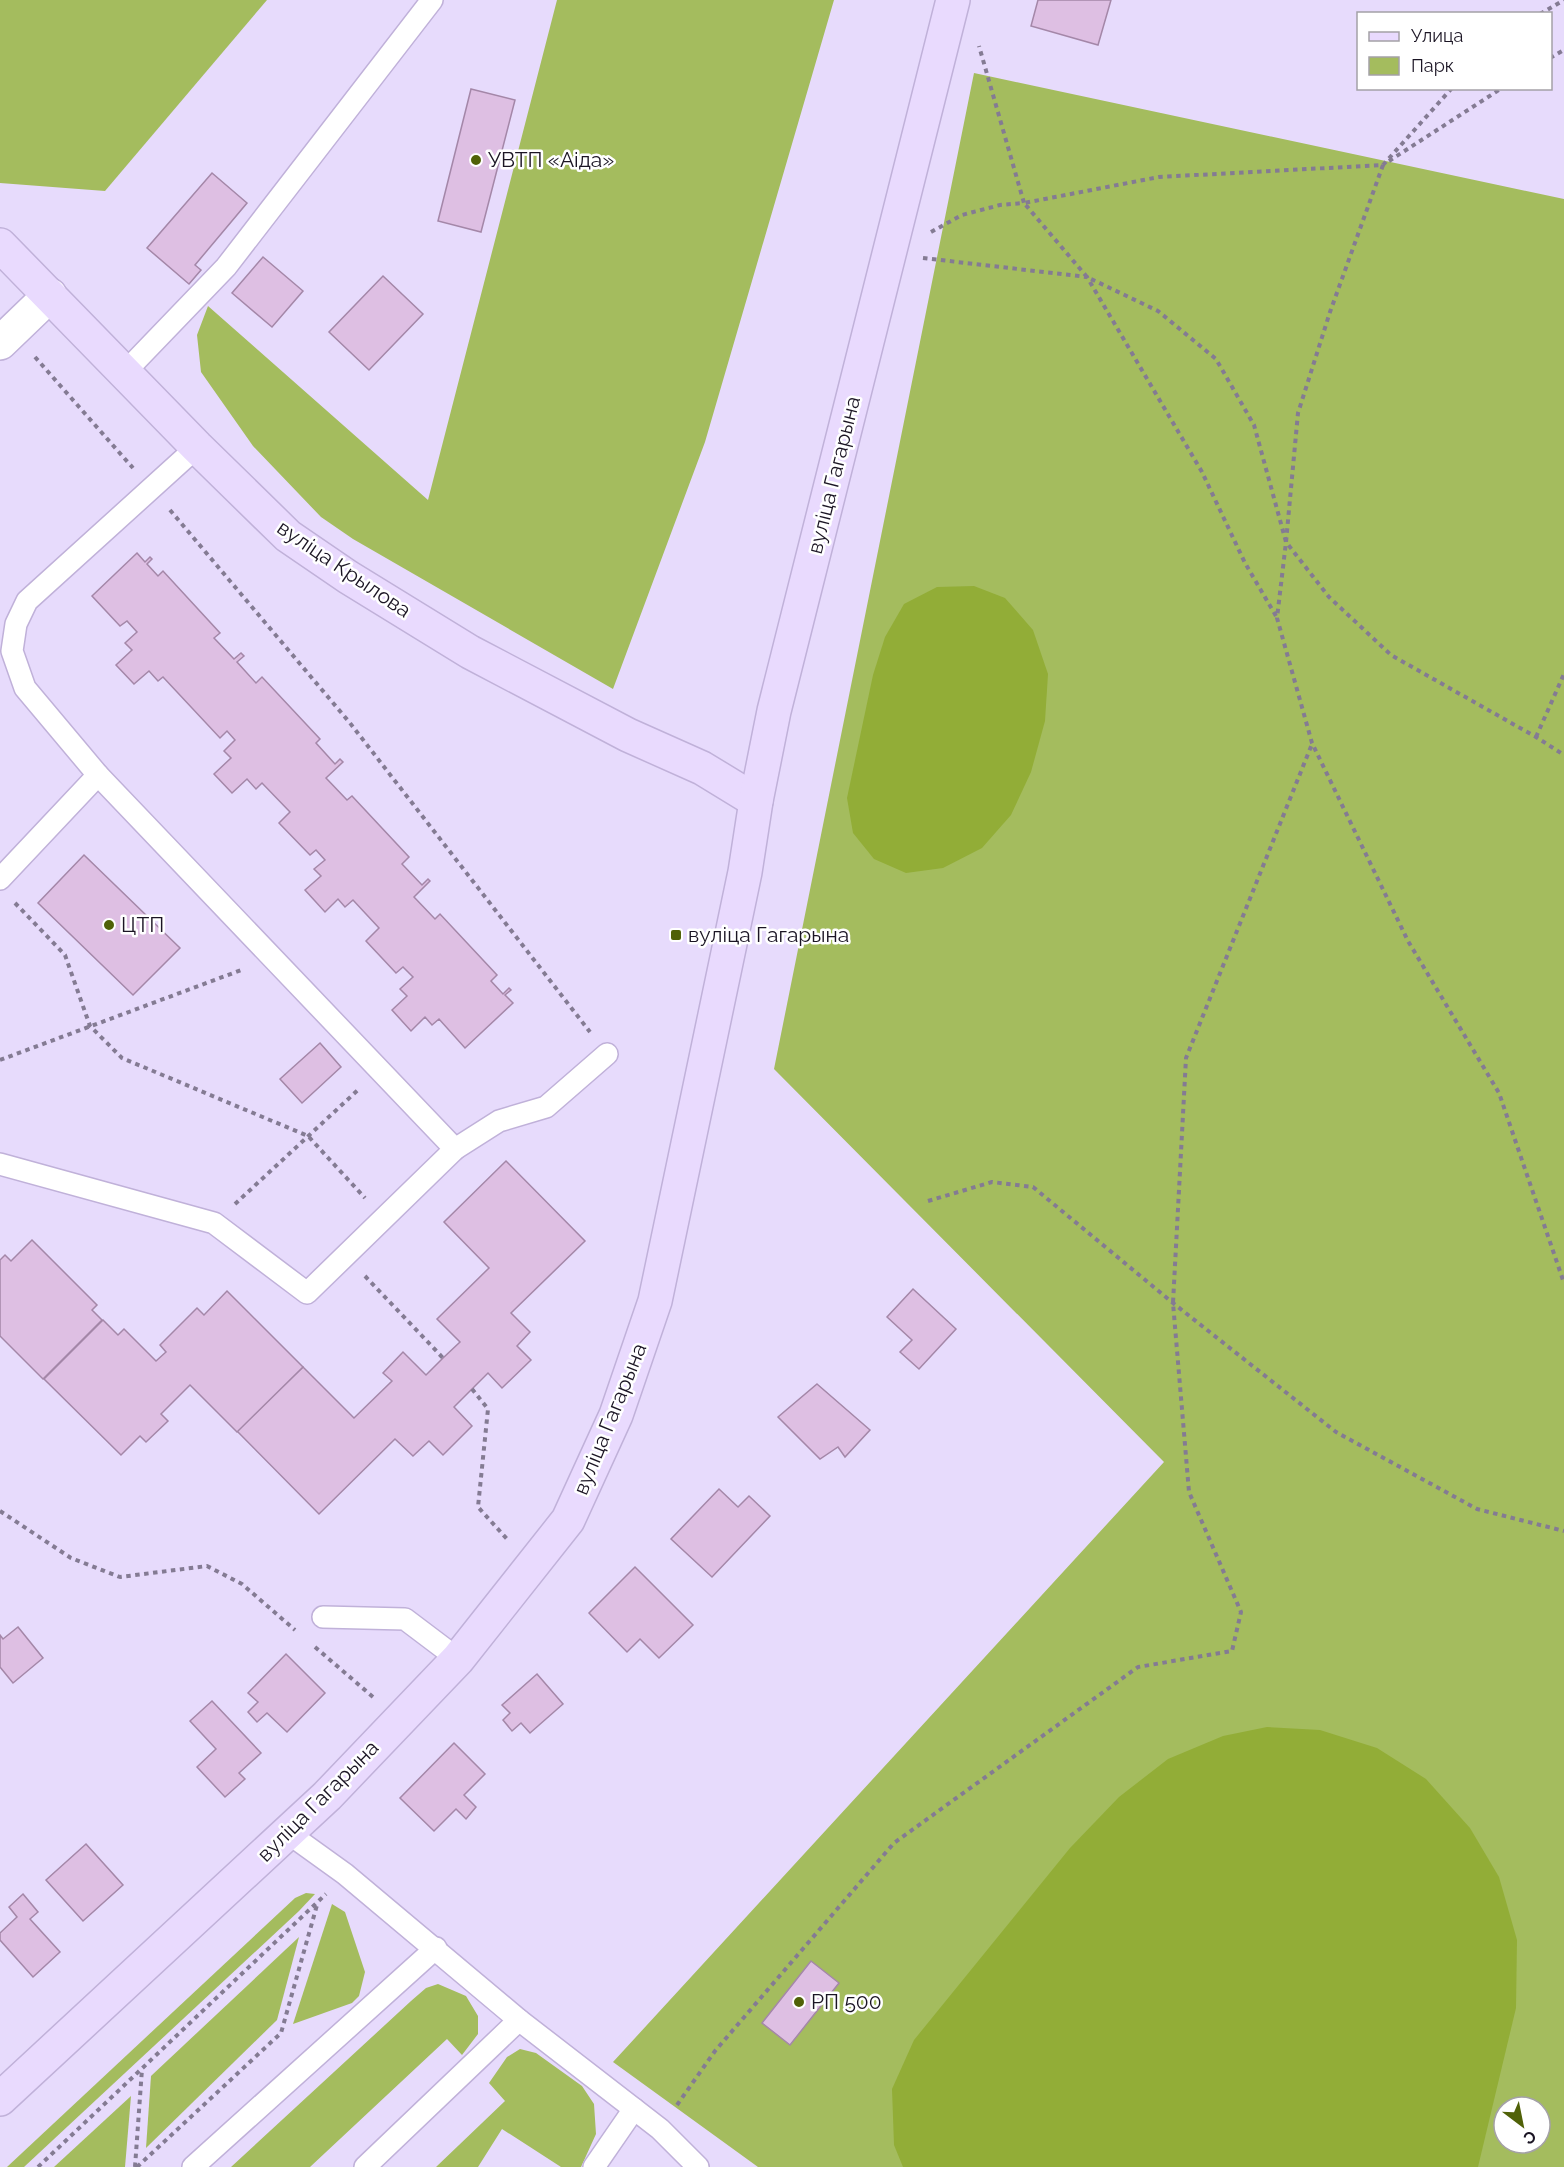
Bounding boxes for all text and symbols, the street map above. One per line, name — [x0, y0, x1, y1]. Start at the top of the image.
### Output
legend — [1357, 12, 1552, 90]
text: Улица — [1411, 25, 1463, 46]
text: Парк — [1411, 55, 1454, 76]
place label: УВТП «Аіда» — [488, 147, 614, 172]
marker: УВТП «Аіда» — [469, 153, 483, 167]
street label: вуліца Гагарына — [802, 394, 865, 556]
street label: вуліца Крылова — [273, 515, 416, 622]
place label: ЦТП — [121, 912, 164, 937]
marker: ЦТП — [102, 918, 116, 932]
place label: вуліца Гагарына — [688, 922, 849, 947]
marker: вуліца Гагарына — [669, 928, 683, 942]
street label: вуліца Гагарына — [568, 1339, 651, 1498]
street label: вуліца Гагарына — [252, 1735, 383, 1866]
place label: РП 500 — [811, 1989, 882, 2014]
marker: РП 500 — [792, 1995, 806, 2009]
north arrow — [1492, 2095, 1552, 2155]
text: С — [1520, 2126, 1539, 2148]

